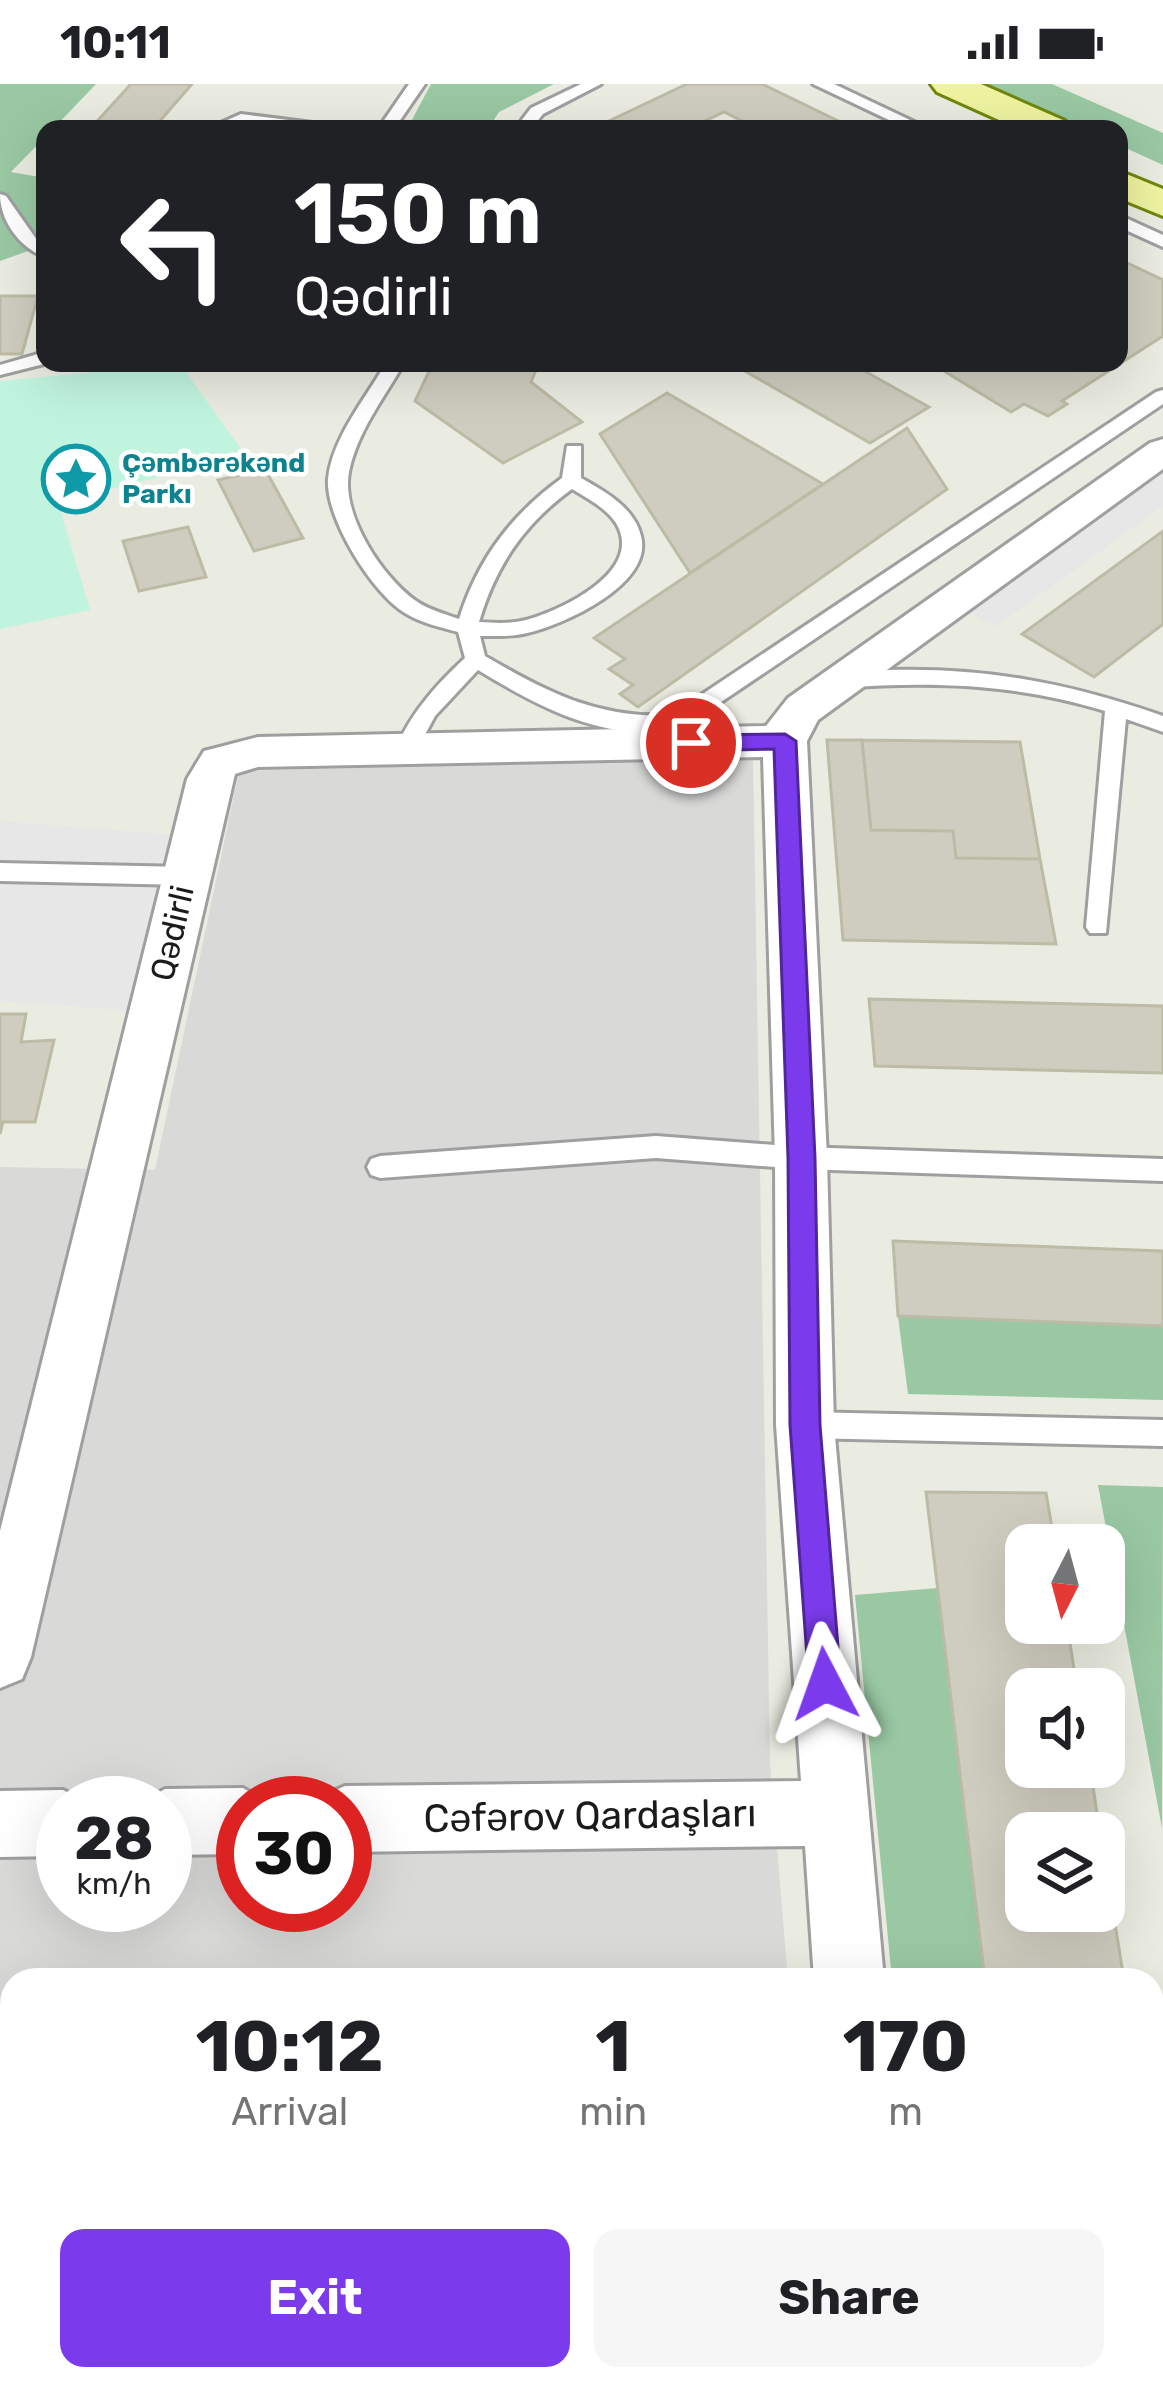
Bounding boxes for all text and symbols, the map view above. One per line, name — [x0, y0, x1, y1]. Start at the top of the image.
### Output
text: 10:11 — [60, 16, 171, 69]
text: 150 m — [294, 164, 542, 264]
icon: left — [96, 168, 252, 324]
text: Qədirli — [294, 265, 453, 329]
place icon: Çəmbərəkənd Parkı — [41, 444, 111, 514]
place label: Çəmbərəkənd Parkı — [122, 447, 305, 510]
pin — [640, 692, 742, 794]
icon: arrive — [658, 710, 724, 776]
street label: Qədirli — [142, 881, 202, 985]
north arrow — [1005, 1524, 1125, 1644]
map controls — [1005, 1524, 1125, 1932]
position arrow — [762, 1621, 888, 1747]
button: sound — [1005, 1668, 1125, 1788]
speed limit sign: 30 — [216, 1776, 372, 1932]
street label: Cəfərov Qardaşları — [423, 1790, 757, 1842]
text: 28 — [74, 1803, 154, 1874]
button: layers — [1005, 1812, 1125, 1932]
text: km/h — [77, 1866, 151, 1902]
text: 10:12 — [195, 2004, 384, 2089]
text: 1 — [595, 2004, 631, 2089]
text: 170 — [843, 2004, 969, 2089]
text: Arrival — [231, 2089, 348, 2135]
text: min — [579, 2089, 647, 2135]
text: m — [888, 2089, 923, 2135]
button: Exit — [60, 2229, 570, 2367]
button: Share — [594, 2229, 1104, 2367]

